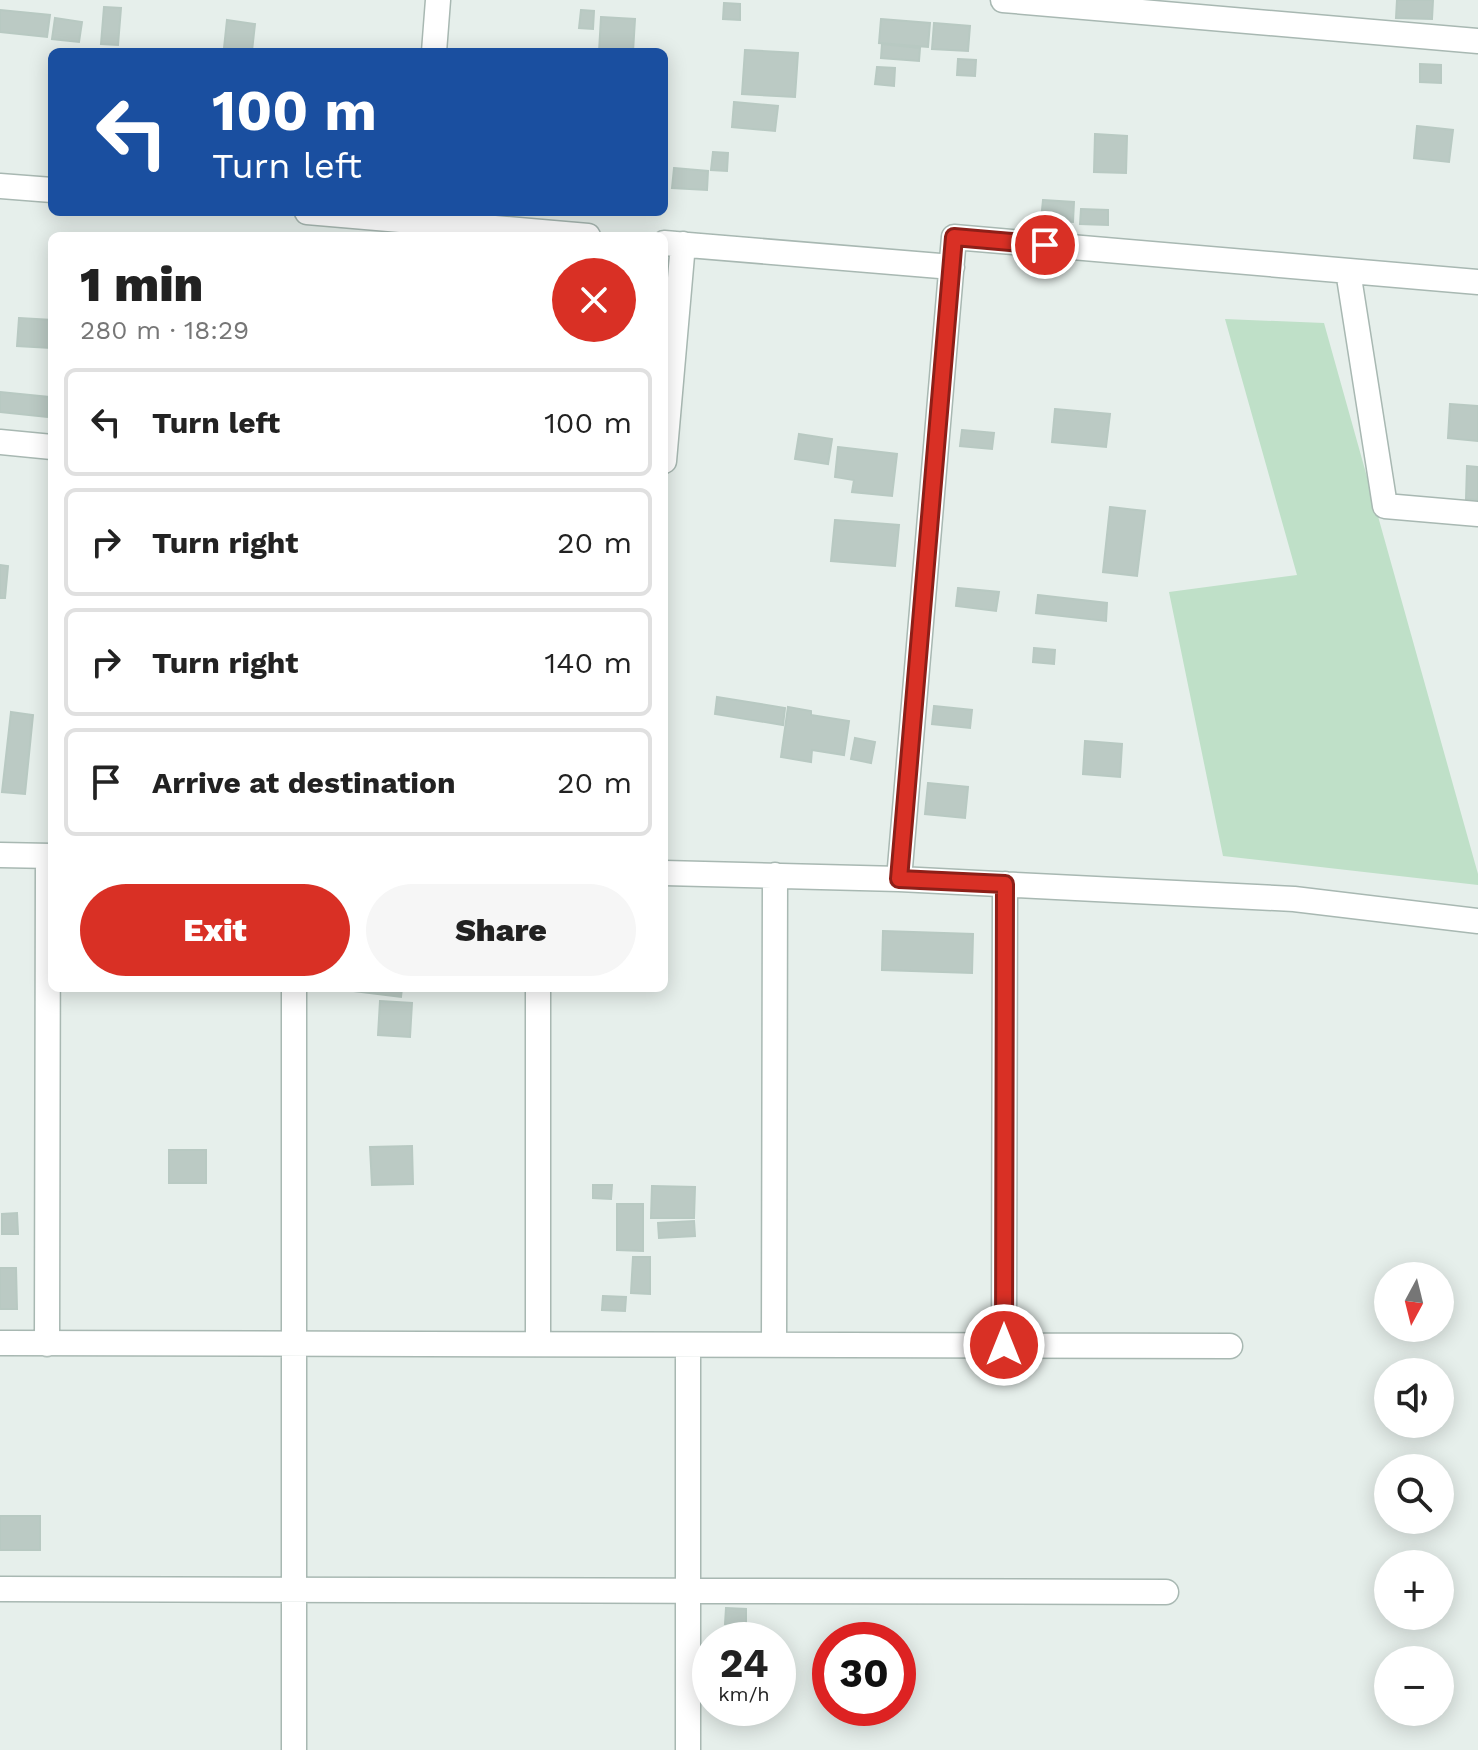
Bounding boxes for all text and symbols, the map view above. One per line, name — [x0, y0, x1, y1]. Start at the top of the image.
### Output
text: 100 m — [212, 78, 377, 144]
icon: left — [80, 80, 184, 184]
text: Turn left — [212, 145, 362, 187]
pin — [1011, 211, 1079, 279]
icon: arrive — [1023, 223, 1067, 267]
text: 1 min — [80, 256, 203, 313]
button: close — [552, 258, 636, 342]
text: 280 m · 18:29 — [80, 315, 249, 345]
icon: left — [84, 400, 128, 444]
text: Turn left — [152, 405, 280, 440]
text: 100 m — [544, 405, 632, 440]
icon: right — [84, 520, 128, 564]
text: Turn right — [152, 525, 298, 560]
text: 20 m — [557, 525, 632, 560]
icon: right — [84, 640, 128, 684]
text: Turn right — [152, 645, 298, 680]
text: 140 m — [544, 645, 632, 680]
icon: arrive — [84, 760, 128, 804]
text: Arrive at destination — [152, 765, 456, 800]
text: 20 m — [557, 765, 632, 800]
button: Exit — [80, 884, 350, 976]
button: Share — [366, 884, 636, 976]
north arrow — [1374, 1262, 1454, 1342]
map controls — [1374, 1262, 1454, 1726]
position arrow — [962, 1303, 1046, 1387]
button: sound — [1374, 1358, 1454, 1438]
button: search — [1374, 1454, 1454, 1534]
button: + — [1374, 1550, 1454, 1630]
speed limit sign: 30 — [812, 1622, 916, 1726]
text: 24 — [719, 1640, 769, 1687]
button: − — [1374, 1646, 1454, 1726]
text: km/h — [718, 1682, 770, 1706]

